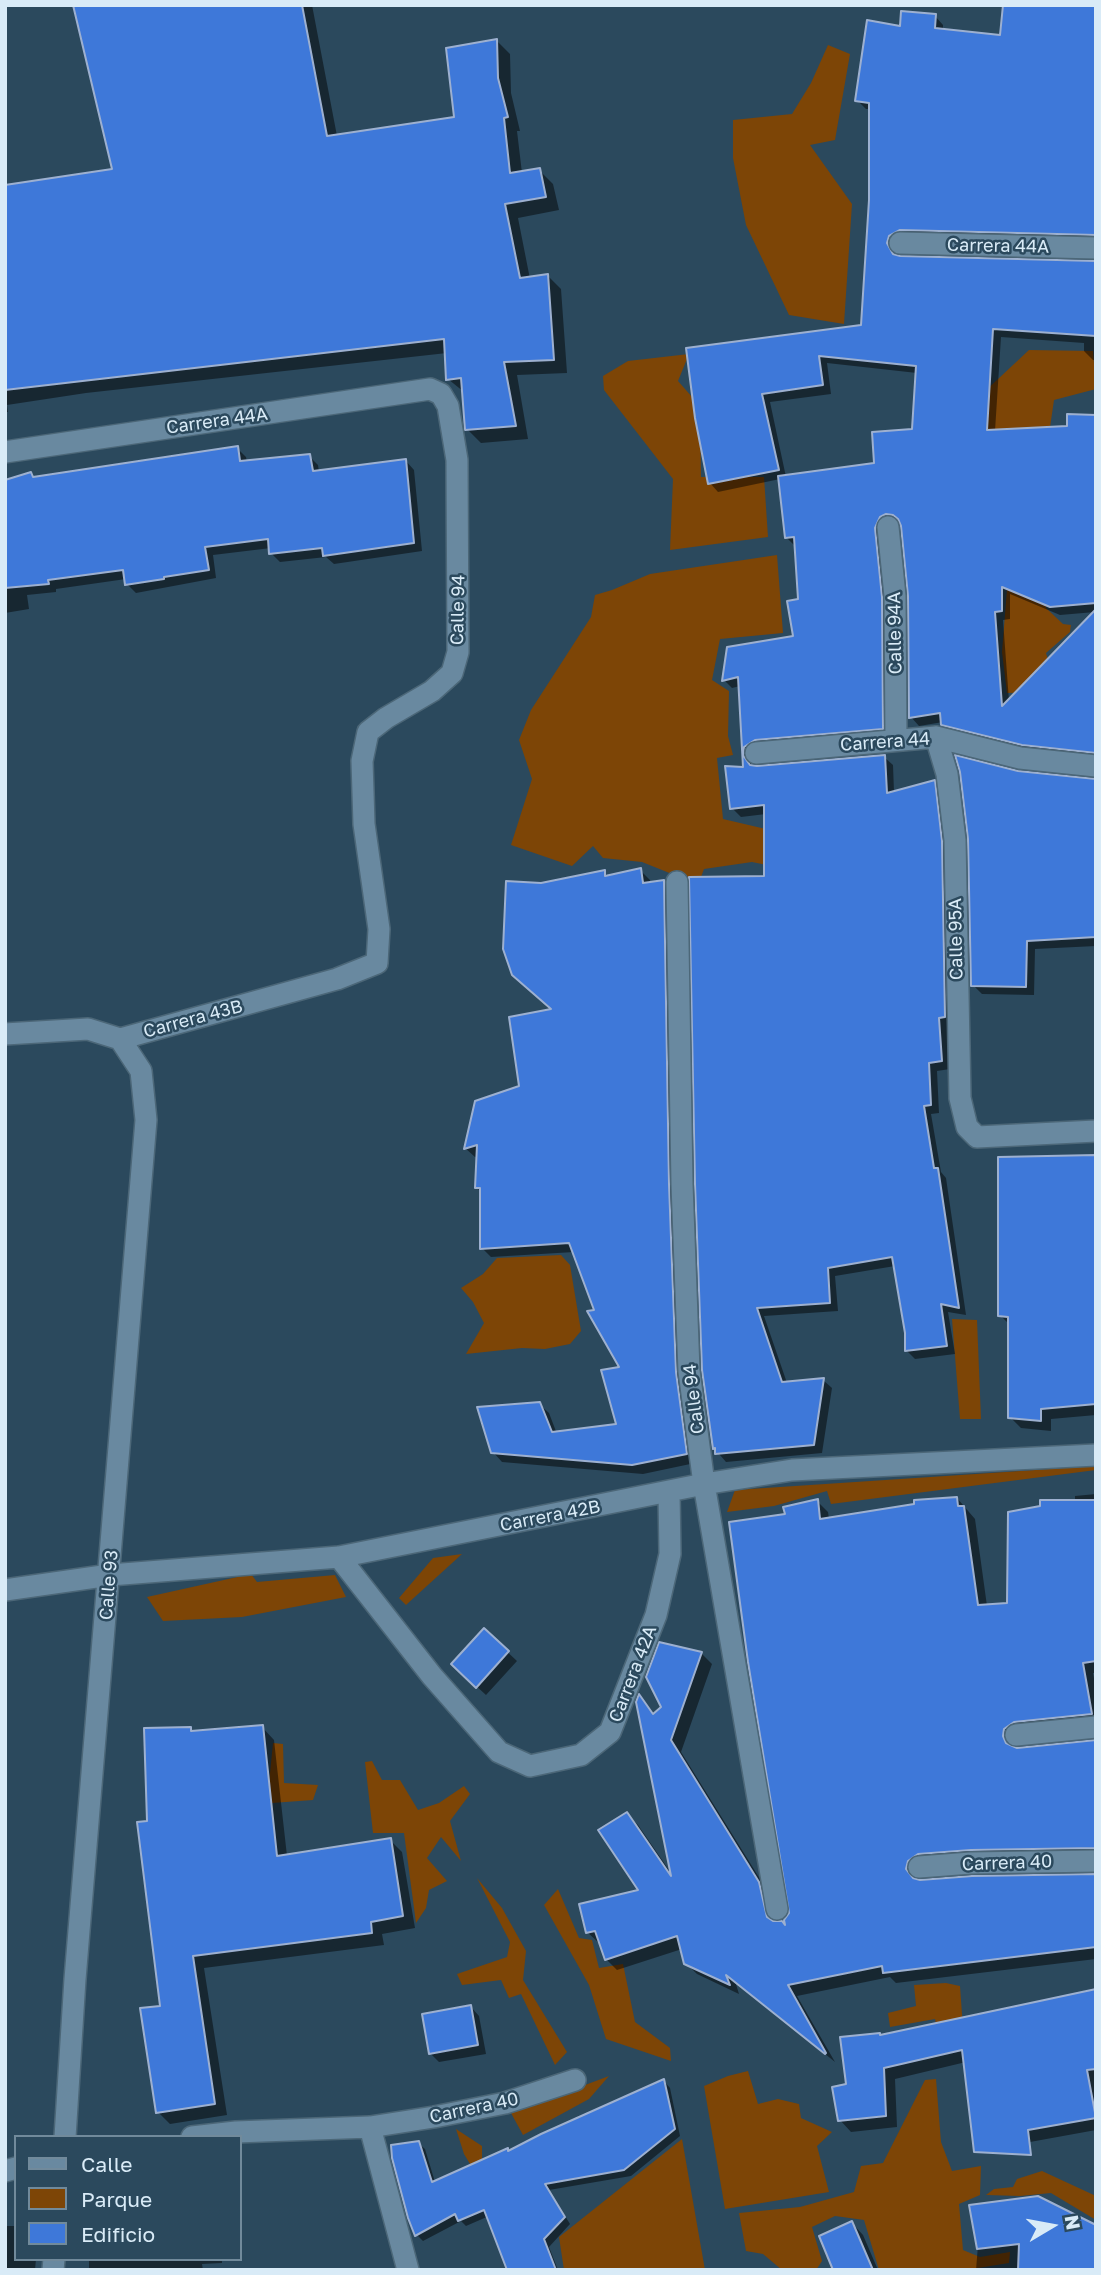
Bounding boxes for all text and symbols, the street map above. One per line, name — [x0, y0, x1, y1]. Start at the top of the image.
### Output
street label: Carrera 44A — [947, 234, 1049, 258]
street label: Carrera 44A — [165, 403, 269, 439]
street label: Calle 94 — [447, 575, 469, 645]
street label: Calle 94A — [883, 592, 907, 674]
street label: Carrera 44 — [839, 728, 931, 756]
street label: Calle 95A — [944, 898, 968, 980]
street label: Carrera 43B — [141, 995, 245, 1043]
street label: Calle 94 — [679, 1363, 709, 1435]
street label: Carrera 42B — [498, 1496, 602, 1536]
street label: Calle 93 — [95, 1549, 123, 1621]
street label: Carrera 42A — [605, 1623, 661, 1725]
street label: Carrera 40 — [961, 1851, 1053, 1875]
street label: Carrera 40 — [428, 2088, 520, 2128]
legend — [14, 2135, 242, 2261]
text: Calle — [81, 2151, 133, 2177]
text: Parque — [81, 2186, 152, 2212]
north arrow — [1017, 2191, 1087, 2261]
text: N — [1061, 2213, 1086, 2231]
text: Edificio — [81, 2221, 155, 2247]

